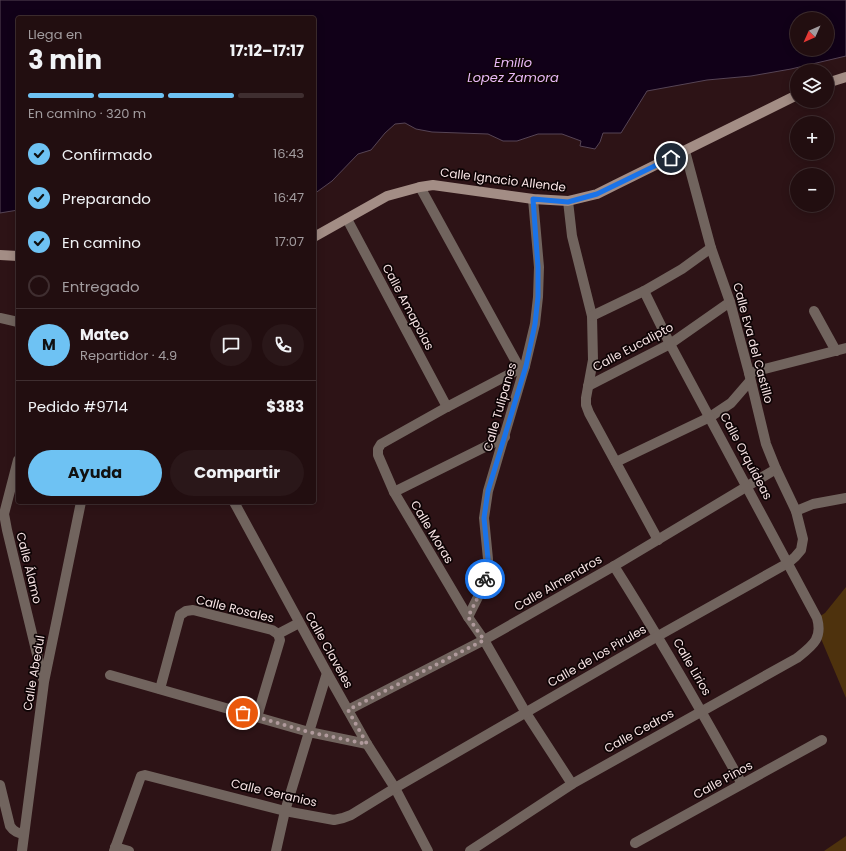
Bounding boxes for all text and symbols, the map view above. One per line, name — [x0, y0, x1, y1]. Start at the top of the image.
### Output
north arrow — [790, 12, 834, 56]
map controls — [790, 12, 834, 212]
text: Llega en — [28, 25, 82, 44]
text: 17:12–17:17 — [230, 40, 304, 61]
text: 3 min — [28, 42, 102, 78]
water label: Emilio Lopez Zamora — [467, 53, 559, 87]
button: layers — [790, 64, 834, 108]
text: En camino · 320 m — [28, 104, 146, 123]
button: + — [790, 116, 834, 160]
pin — [654, 141, 688, 175]
icon: check — [28, 143, 50, 165]
text: Confirmado — [62, 144, 152, 165]
text: 16:43 — [273, 144, 304, 163]
icon: home — [660, 147, 682, 169]
street label: Calle Ignacio Allende — [439, 163, 567, 196]
button: − — [790, 168, 834, 212]
icon: check — [28, 187, 50, 209]
text: Preparando — [62, 188, 151, 209]
text: 16:47 — [274, 188, 304, 207]
icon: check — [28, 231, 50, 253]
text: En camino — [62, 232, 141, 253]
text: 17:07 — [275, 232, 304, 251]
street label: Calle Amapolas — [378, 261, 438, 353]
text: Entregado — [62, 276, 140, 297]
street label: Calle Eva del Castillo — [729, 281, 778, 405]
street label: Calle Eucalipto — [589, 318, 676, 375]
text: Mateo — [80, 324, 129, 345]
button: chat — [210, 324, 252, 366]
button: phone — [262, 324, 304, 366]
text: M — [42, 334, 56, 355]
text: Repartidor · 4.9 — [80, 346, 177, 365]
street label: Calle Tulipanes — [479, 360, 520, 453]
text: Pedido #9714 — [28, 396, 128, 417]
text: $383 — [266, 396, 304, 417]
street label: Calle Orquídeas — [716, 409, 777, 502]
button: Ayuda — [28, 450, 162, 496]
button: Compartir — [170, 450, 304, 496]
street label: Calle Moras — [407, 497, 458, 566]
street label: Calle Álamo — [12, 530, 47, 606]
street label: Calle Almendros — [511, 550, 605, 615]
courier — [465, 559, 505, 599]
icon: bike — [474, 568, 496, 590]
street label: Calle Rosales — [194, 591, 276, 626]
street label: Calle Claveles — [301, 608, 357, 691]
street label: Calle de los Pirules — [544, 620, 649, 691]
street label: Calle Abedul — [19, 634, 49, 712]
street label: Calle Lirios — [669, 635, 716, 698]
pin — [226, 696, 260, 730]
icon: bag — [232, 702, 254, 724]
street label: Calle Cedros — [601, 704, 677, 757]
street label: Calle Pinos — [690, 756, 756, 803]
street label: Calle Geranios — [229, 774, 319, 811]

